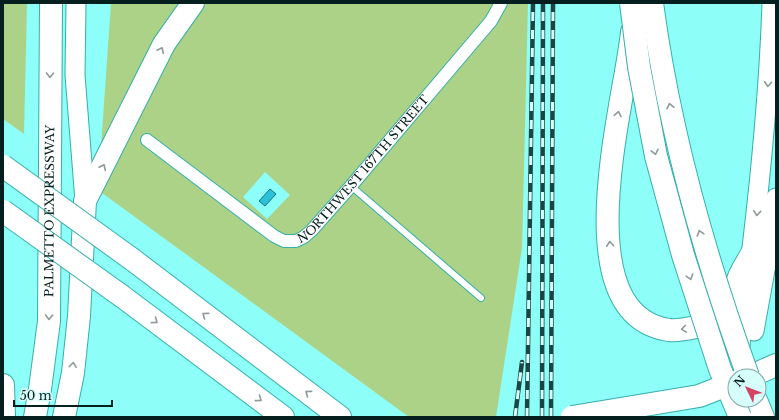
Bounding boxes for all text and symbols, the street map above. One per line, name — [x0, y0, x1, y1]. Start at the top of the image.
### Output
one-way arrow — [156, 47, 164, 55]
one-way arrow — [46, 72, 54, 78]
one-way arrow — [763, 81, 772, 87]
street label: NORTHWEST 167TH STREET — [295, 92, 432, 246]
one-way arrow — [667, 103, 675, 109]
one-way arrow — [613, 111, 622, 117]
street label: PALMETTO EXPRESSWAY — [41, 125, 57, 297]
one-way arrow — [650, 149, 659, 155]
one-way arrow — [98, 164, 106, 171]
one-way arrow — [752, 210, 761, 216]
one-way arrow — [697, 229, 705, 236]
one-way arrow — [605, 241, 614, 247]
one-way arrow — [685, 273, 694, 280]
one-way arrow — [202, 312, 209, 319]
one-way arrow — [44, 314, 53, 320]
one-way arrow — [150, 316, 157, 323]
one-way arrow — [681, 324, 687, 333]
one-way arrow — [69, 362, 78, 368]
north arrow — [727, 368, 767, 408]
text: N — [731, 372, 749, 390]
scale bar — [14, 382, 112, 408]
text: 50 m — [20, 388, 52, 403]
one-way arrow — [306, 391, 313, 398]
one-way arrow — [254, 394, 261, 401]

